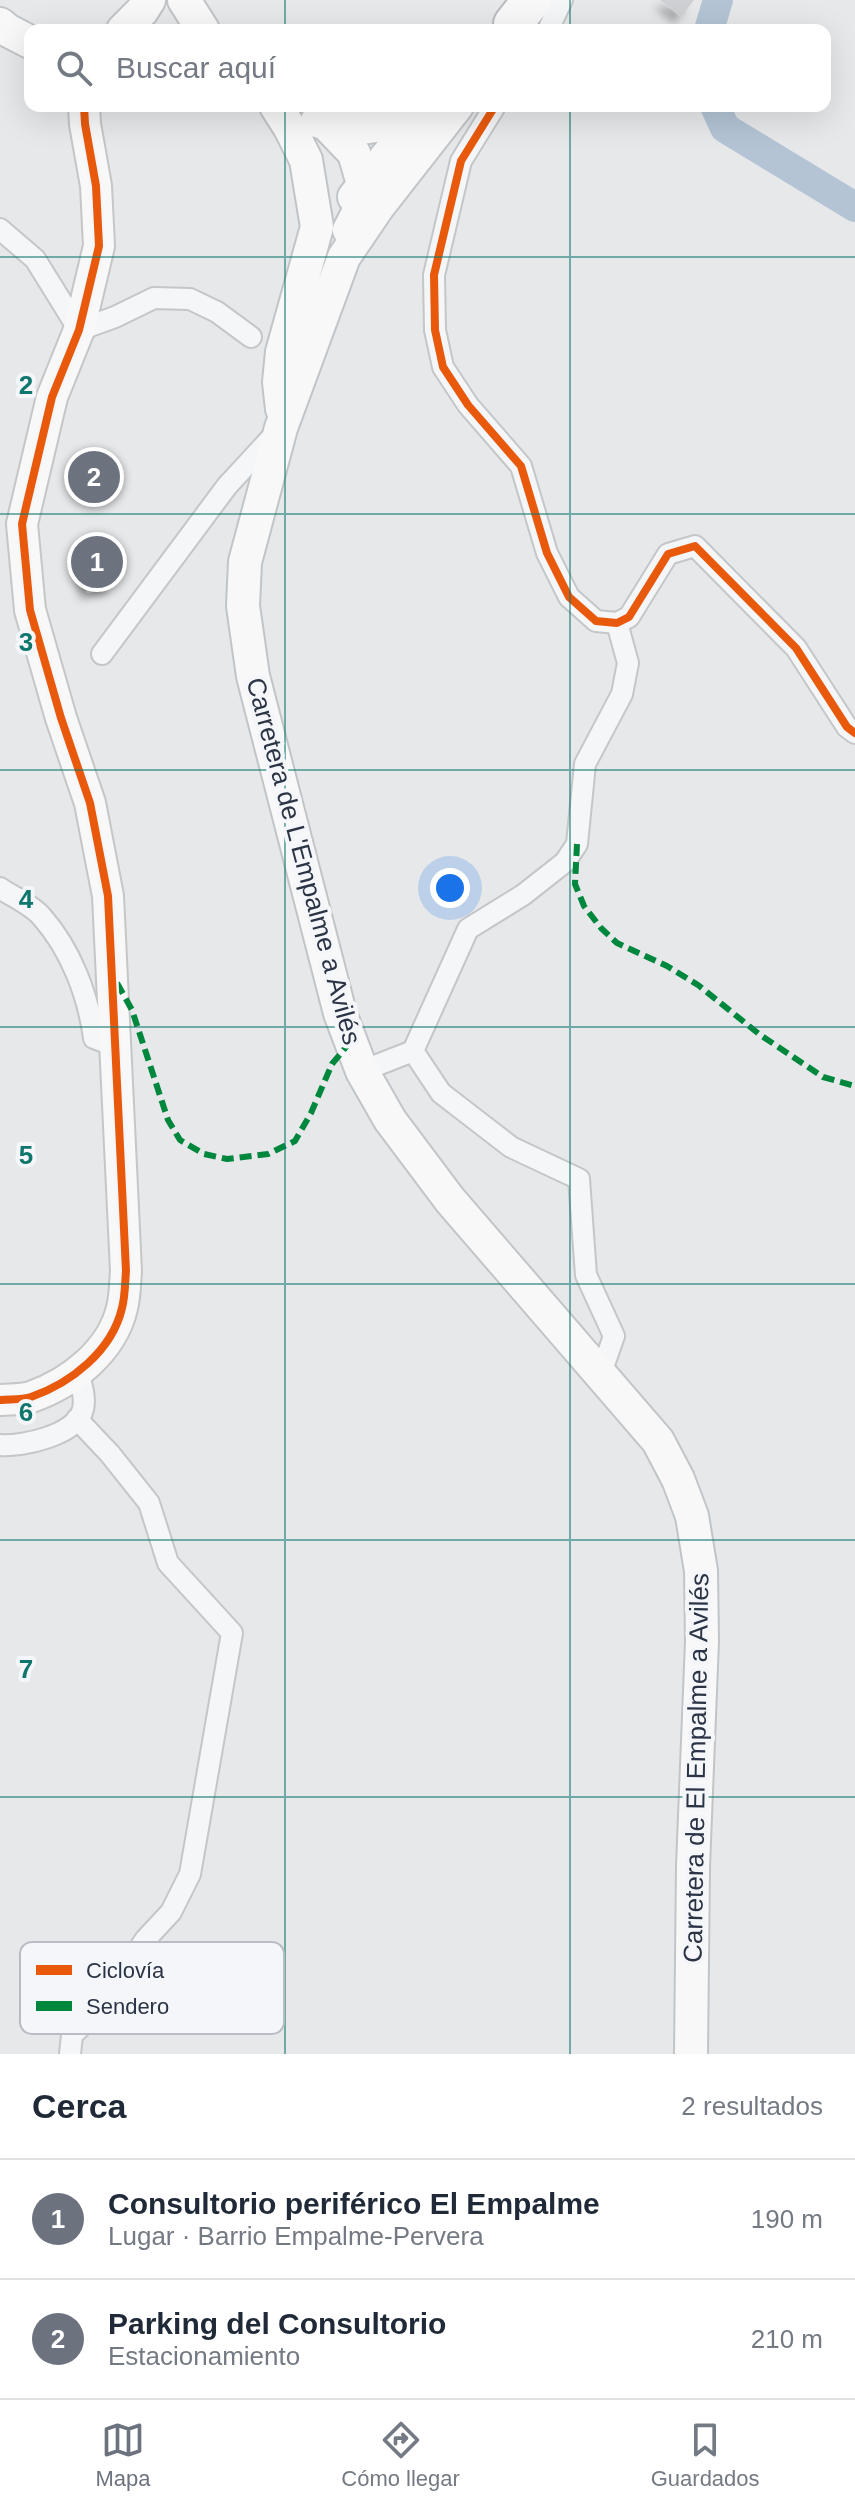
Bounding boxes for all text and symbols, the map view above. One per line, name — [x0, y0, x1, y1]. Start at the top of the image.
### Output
search box — [24, 24, 831, 112]
icon: search — [52, 46, 96, 90]
text: Buscar aquí — [116, 51, 276, 84]
text: 2 — [19, 370, 33, 400]
pin: 2 — [68, 447, 120, 507]
pin: 1 — [71, 532, 123, 592]
text: 3 — [19, 627, 33, 657]
street label: Carretera de L'Empalme a Avilés — [240, 674, 368, 1048]
your location — [430, 868, 470, 908]
text: 4 — [19, 884, 34, 914]
text: 5 — [19, 1140, 33, 1170]
text: 6 — [19, 1397, 33, 1427]
street label: Carretera de El Empalme a Avilés — [678, 1573, 714, 1963]
text: 7 — [19, 1654, 33, 1684]
legend — [20, 1942, 284, 2034]
text: Ciclovía — [86, 1958, 165, 1983]
text: Sendero — [86, 1994, 169, 2019]
text: Cerca — [32, 2087, 127, 2125]
text: 2 resultados — [681, 2091, 823, 2121]
text: Consultorio periférico El Empalme — [108, 2187, 600, 2220]
text: 1 — [51, 2204, 65, 2234]
text: 190 m — [751, 2204, 823, 2234]
text: Lugar · Barrio Empalme-Pervera — [108, 2221, 484, 2251]
text: Parking del Consultorio — [108, 2307, 446, 2340]
text: 2 — [51, 2324, 65, 2354]
text: 210 m — [751, 2324, 823, 2354]
text: Estacionamiento — [108, 2341, 300, 2371]
tab: Mapa — [95, 2418, 150, 2492]
tab: Cómo llegar — [341, 2418, 460, 2492]
tab: Guardados — [651, 2418, 760, 2492]

